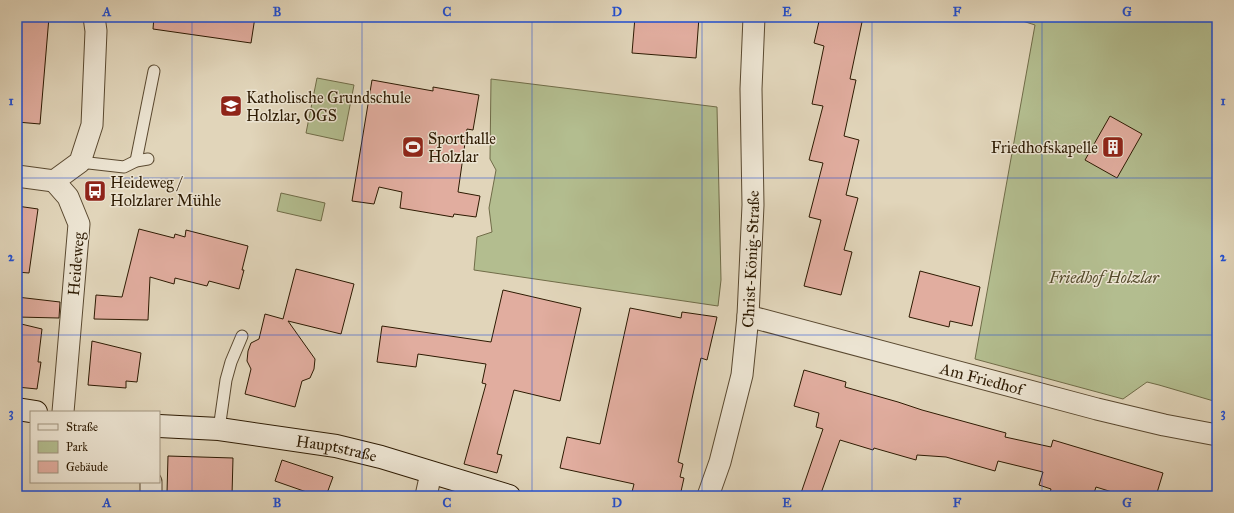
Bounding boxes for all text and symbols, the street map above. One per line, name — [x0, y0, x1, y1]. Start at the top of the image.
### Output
text: A — [102, 4, 112, 20]
text: B — [273, 4, 282, 20]
text: C — [443, 4, 452, 20]
text: D — [612, 4, 622, 20]
text: E — [782, 4, 792, 20]
text: F — [953, 4, 962, 20]
text: G — [1122, 4, 1132, 20]
place label: Katholische Grundschule Holzlar, OGS — [246, 88, 411, 125]
text: 1 — [8, 93, 14, 109]
school or university icon: Katholische Grundschule Holzlar, OGS — [218, 93, 244, 119]
text: 1 — [1220, 93, 1226, 109]
place label: Sporthalle Holzlar — [428, 129, 496, 166]
sports icon: Sporthalle Holzlar — [400, 134, 426, 160]
building icon: Friedhofskapelle — [1100, 134, 1126, 160]
place label: Friedhofskapelle — [991, 138, 1098, 157]
place label: Heideweg / Holzlarer Mühle — [110, 173, 222, 210]
bus stop icon: Heideweg / Holzlarer Mühle — [82, 178, 108, 204]
street label: Christ-König-Straße — [737, 190, 763, 329]
street label: Heideweg — [64, 231, 89, 297]
text: 2 — [8, 249, 15, 265]
text: 2 — [1220, 249, 1227, 265]
park label: Friedhof Holzlar — [1048, 268, 1160, 287]
street label: Am Friedhof — [937, 358, 1028, 399]
text: 3 — [8, 405, 14, 421]
text: 3 — [1220, 405, 1226, 421]
legend — [30, 411, 160, 483]
text: Straße — [66, 420, 98, 434]
street label: Hauptstraße — [295, 431, 379, 465]
text: Park — [66, 440, 88, 454]
text: Gebäude — [66, 460, 108, 474]
text: A — [102, 495, 112, 511]
text: B — [273, 495, 282, 511]
text: C — [443, 495, 452, 511]
text: D — [612, 495, 622, 511]
text: E — [782, 495, 792, 511]
text: F — [953, 495, 962, 511]
text: G — [1122, 495, 1132, 511]

